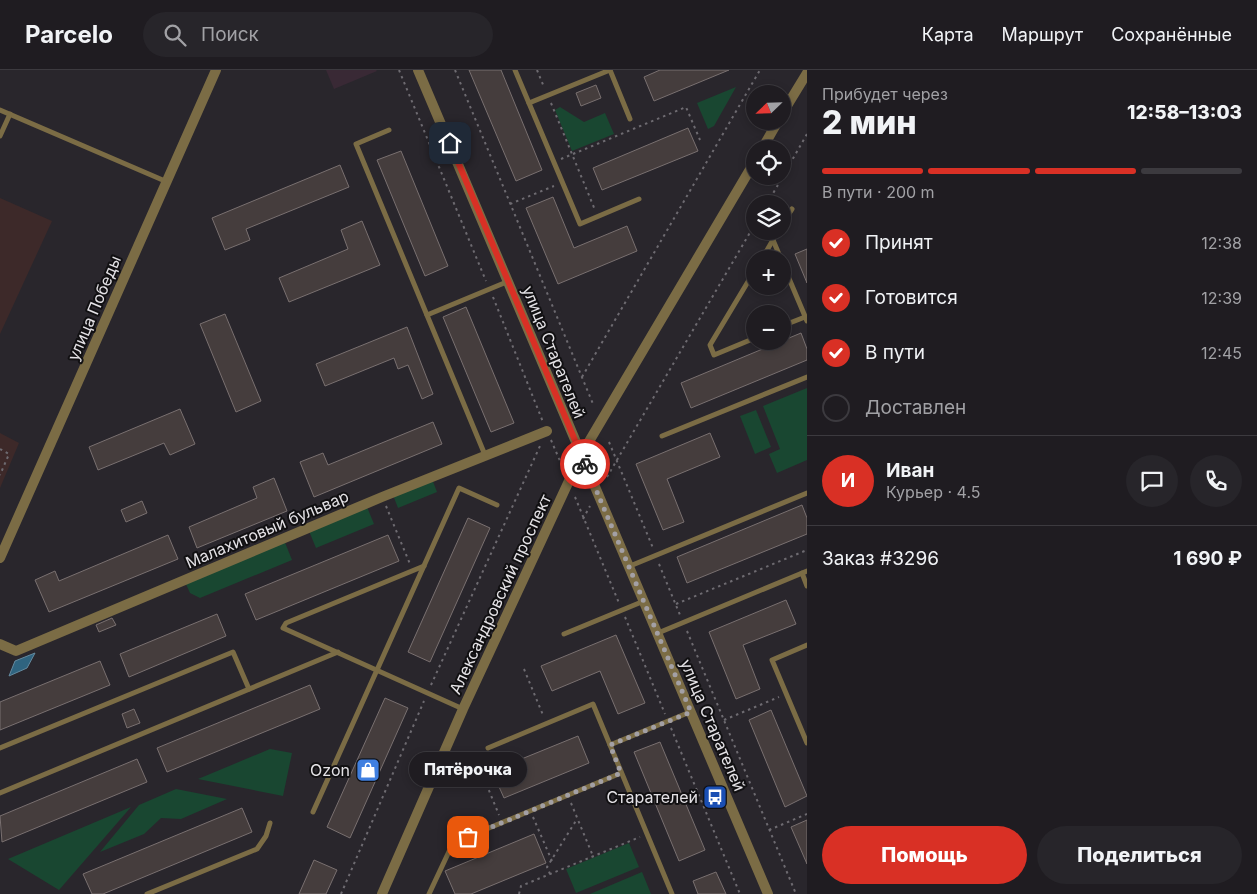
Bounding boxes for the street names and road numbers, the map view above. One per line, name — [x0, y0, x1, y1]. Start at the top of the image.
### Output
street label: улица Победы — [63, 253, 125, 363]
street label: улица Старателей — [518, 283, 590, 421]
street label: Малахитовый бульвар — [183, 486, 351, 572]
street label: Александровский проспект — [445, 490, 555, 697]
street label: улица Старателей — [676, 656, 750, 794]

